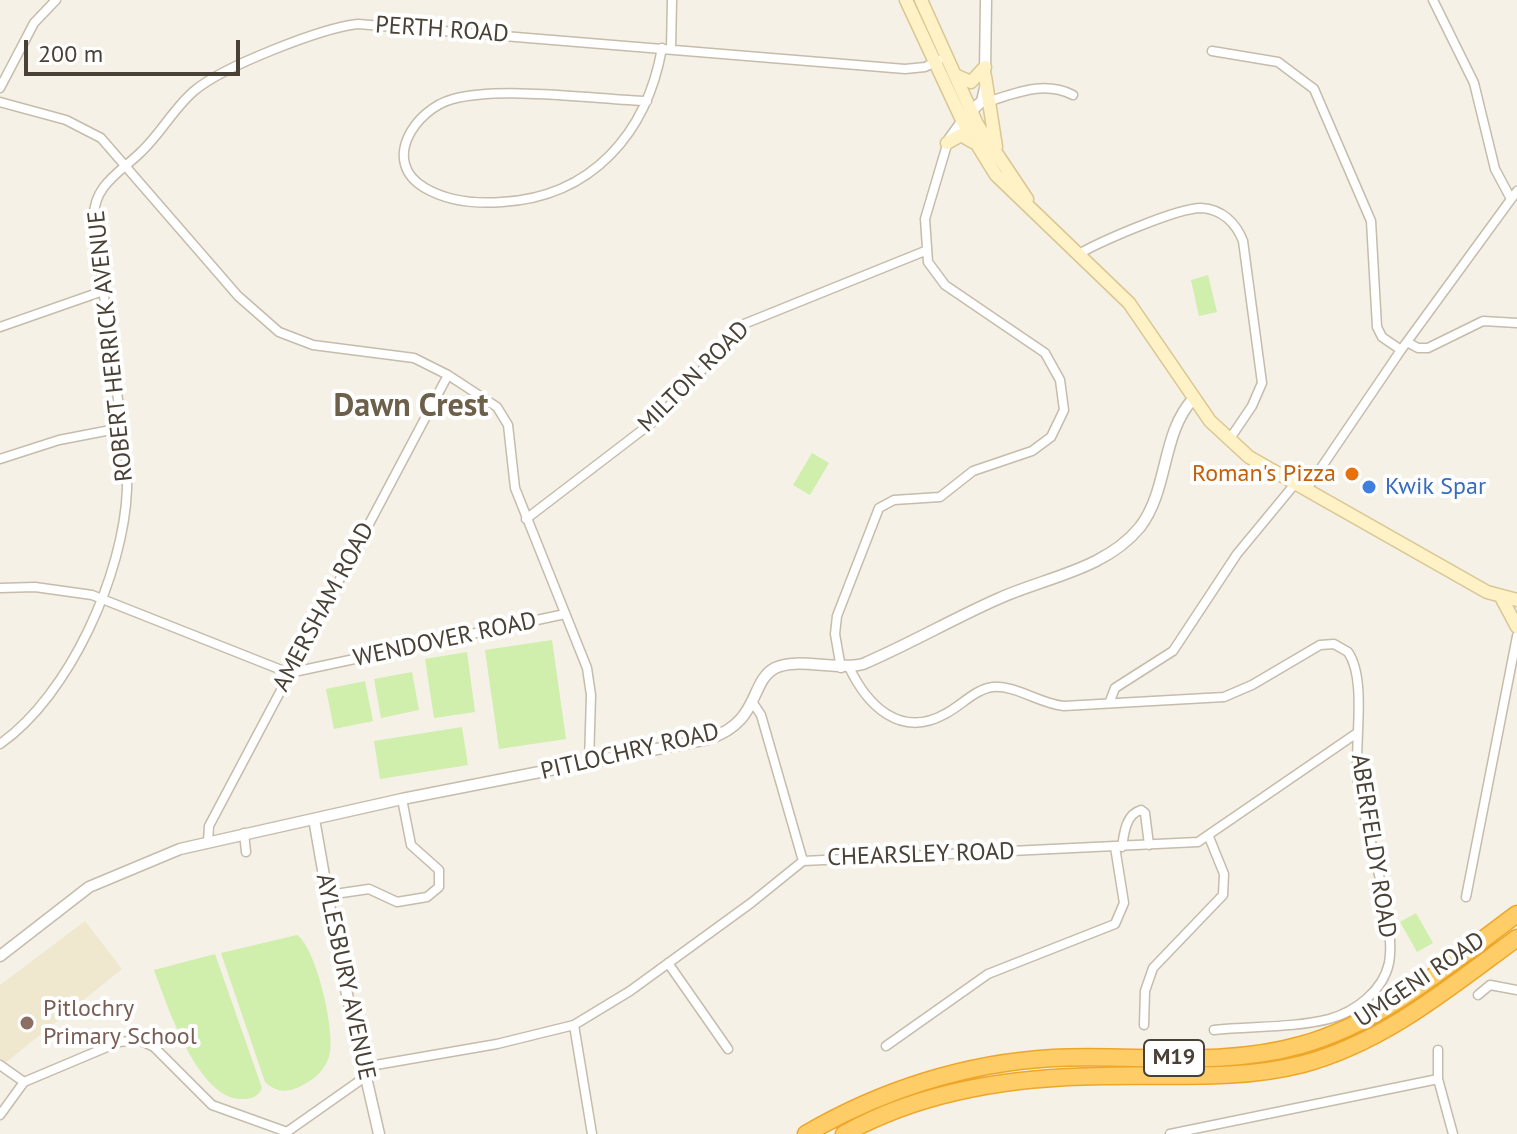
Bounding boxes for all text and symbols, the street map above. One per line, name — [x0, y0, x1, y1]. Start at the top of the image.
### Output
street label: PERTH ROAD — [374, 11, 510, 49]
scale bar — [28, 24, 244, 74]
text: 200 m — [38, 38, 103, 69]
street label: ROBERT HERRICK AVENUE — [82, 209, 140, 483]
street label: MILTON ROAD — [632, 315, 756, 439]
district label: Dawn Crest — [334, 388, 488, 426]
place label: Roman's Pizza — [1192, 460, 1336, 488]
marker: Roman's Pizza — [1343, 465, 1361, 483]
place label: Kwik Spar — [1385, 473, 1486, 501]
marker: Kwik Spar — [1360, 478, 1378, 496]
street label: AMERSHAM ROAD — [267, 518, 381, 696]
street label: WENDOVER ROAD — [351, 607, 539, 673]
street label: PITLOCHRY ROAD — [538, 717, 722, 787]
street label: ABERFELDY ROAD — [1344, 752, 1402, 940]
street label: CHEARSLEY ROAD — [827, 837, 1015, 873]
street label: AYLESBURY AVENUE — [309, 871, 381, 1083]
street label: UMGENI ROAD — [1350, 926, 1490, 1034]
place label: Pitlochry Primary School — [43, 995, 197, 1051]
marker: Pitlochry Primary School — [18, 1014, 36, 1032]
road number: M19 — [1144, 1040, 1204, 1076]

